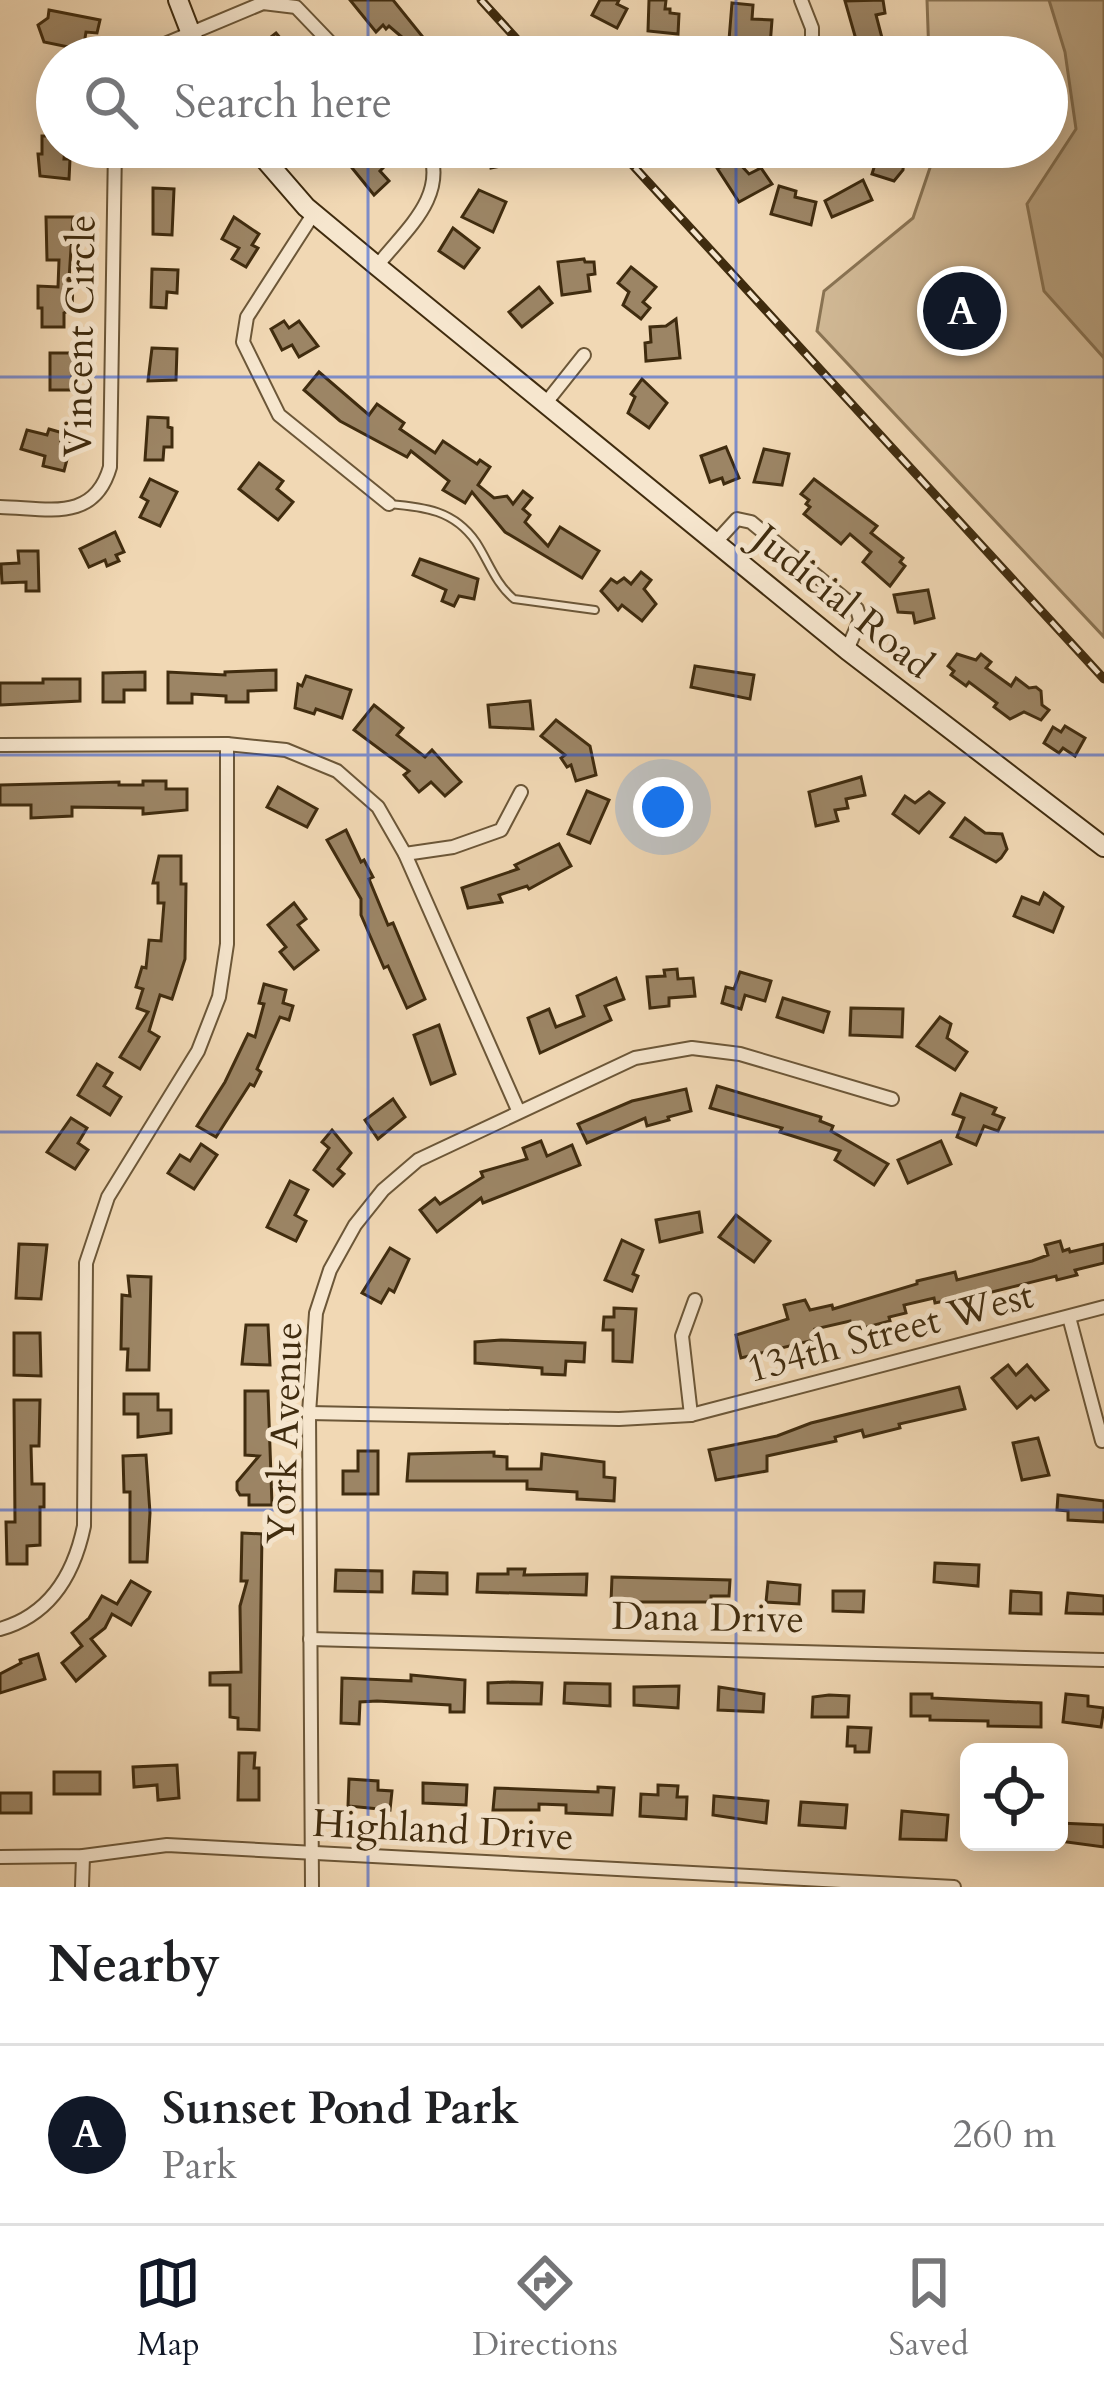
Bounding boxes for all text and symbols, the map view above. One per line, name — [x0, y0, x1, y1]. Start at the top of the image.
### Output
search box — [36, 36, 1068, 168]
icon: search — [78, 69, 144, 135]
text: Search here — [174, 72, 392, 133]
street label: Vincent Circle — [51, 214, 109, 458]
pin: A — [923, 266, 1001, 356]
street label: Judicial Road — [738, 510, 945, 691]
your location — [633, 777, 693, 837]
street label: 134th Street West — [741, 1268, 1039, 1396]
street label: York Avenue — [255, 1321, 315, 1545]
street label: Dana Drive — [611, 1590, 805, 1646]
map controls — [960, 1743, 1068, 1851]
button: locate — [960, 1743, 1068, 1851]
street label: Highland Drive — [311, 1797, 575, 1863]
text: Nearby — [48, 1930, 220, 2000]
text: Sunset Pond Park — [162, 2078, 519, 2139]
text: A — [72, 2108, 102, 2161]
text: 260 m — [953, 2108, 1056, 2161]
text: Park — [162, 2139, 237, 2192]
tab: Map — [135, 2250, 201, 2367]
tab: Directions — [472, 2250, 618, 2367]
tab: Saved — [889, 2250, 969, 2367]

